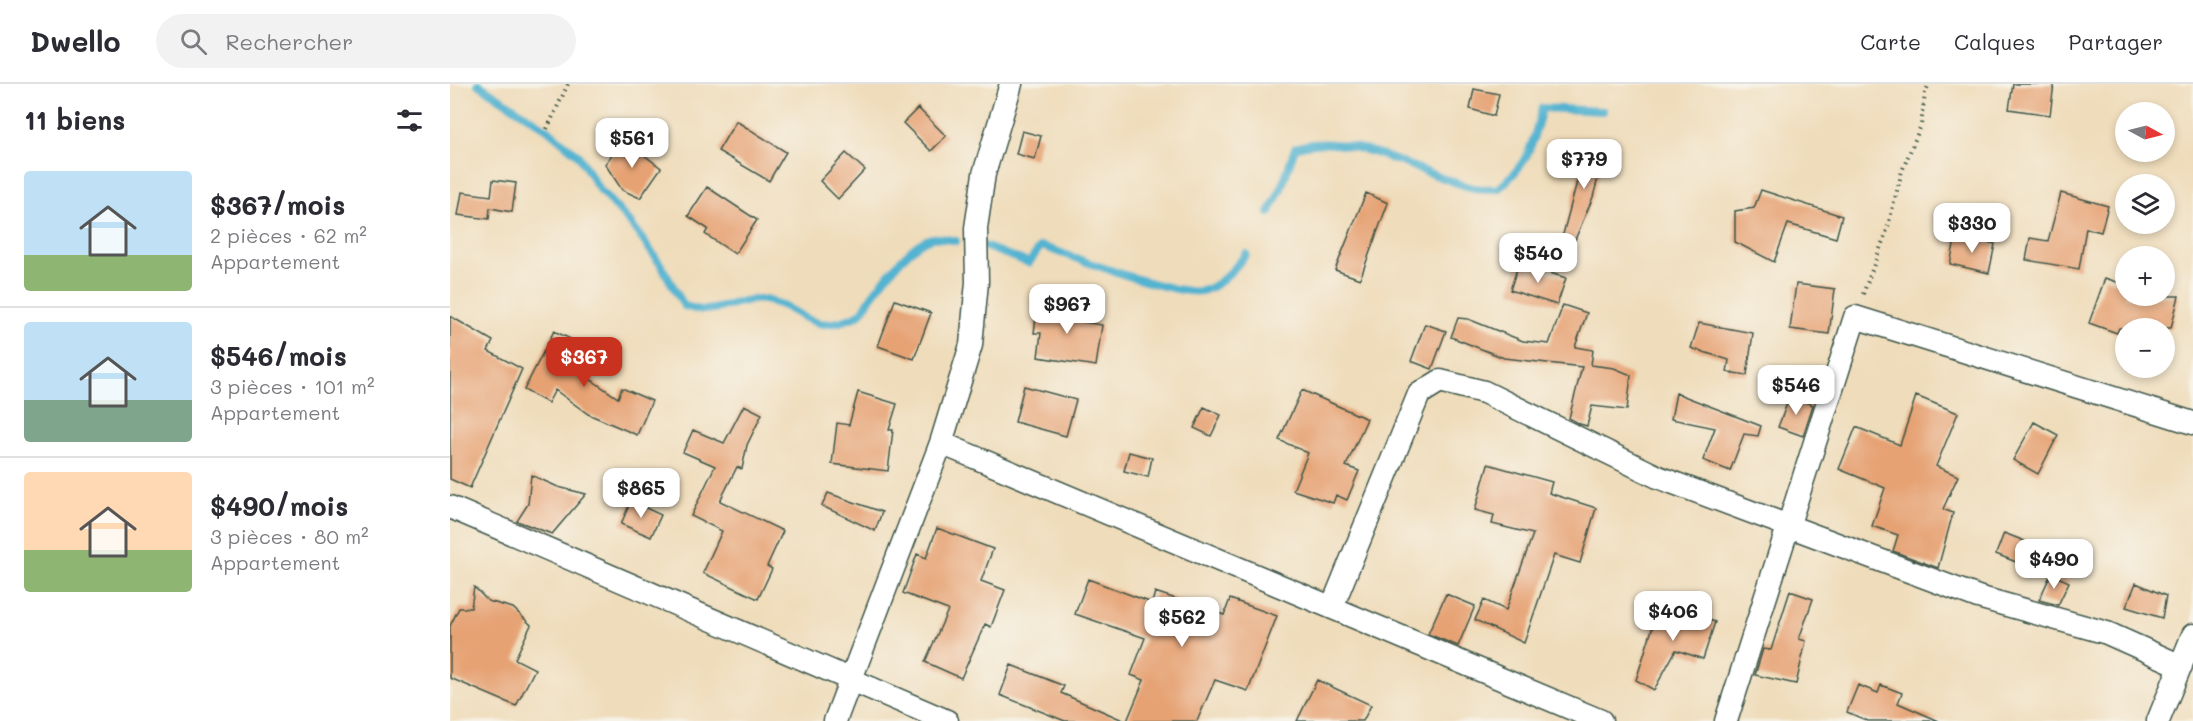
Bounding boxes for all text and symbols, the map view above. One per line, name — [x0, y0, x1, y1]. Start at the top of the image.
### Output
search box — [156, 14, 576, 68]
text: Dwello — [30, 23, 120, 59]
icon: search — [177, 25, 210, 58]
text: Rechercher — [225, 27, 353, 56]
text: Carte — [1860, 28, 1921, 55]
text: Calques — [1954, 28, 2036, 55]
text: Partager — [2069, 28, 2163, 55]
north arrow — [2115, 102, 2175, 162]
map controls — [2115, 102, 2175, 378]
text: 11 biens — [24, 103, 125, 137]
icon: filters — [393, 104, 426, 137]
pin: $561 — [596, 118, 668, 169]
text: $561 — [610, 124, 655, 150]
pin: $779 — [1548, 139, 1620, 190]
text: $779 — [1561, 145, 1607, 171]
button: layers — [2115, 174, 2175, 234]
text: $367/mois — [210, 188, 345, 222]
icon: home — [72, 195, 144, 267]
pin: $330 — [1936, 203, 2008, 254]
text: $330 — [1947, 209, 1997, 235]
text: 2 pièces · 62 m² — [210, 222, 367, 248]
pin: $540 — [1502, 233, 1574, 284]
text: $540 — [1513, 239, 1563, 265]
button: + — [2115, 246, 2175, 306]
text: Appartement — [210, 248, 340, 274]
pin: $967 — [1031, 284, 1103, 335]
text: $967 — [1043, 290, 1091, 316]
button: − — [2115, 318, 2175, 378]
pin: $367 — [548, 337, 620, 388]
text: $546/mois — [210, 339, 347, 373]
text: $367 — [560, 343, 608, 369]
icon: home — [72, 346, 144, 418]
pin: $546 — [1760, 365, 1832, 416]
text: $546 — [1772, 371, 1820, 397]
text: 3 pièces · 101 m² — [210, 373, 374, 399]
text: Appartement — [210, 399, 340, 425]
pin: $865 — [605, 468, 677, 519]
text: $865 — [617, 474, 665, 500]
text: $490/mois — [210, 489, 348, 523]
icon: home — [72, 496, 144, 568]
text: 3 pièces · 80 m² — [210, 523, 369, 549]
pin: $490 — [2018, 539, 2090, 590]
text: $490 — [2029, 545, 2079, 571]
text: Appartement — [210, 549, 340, 575]
pin: $406 — [1637, 591, 1709, 642]
pin: $562 — [1146, 597, 1218, 648]
text: $406 — [1648, 597, 1698, 623]
text: $562 — [1158, 603, 1206, 629]

